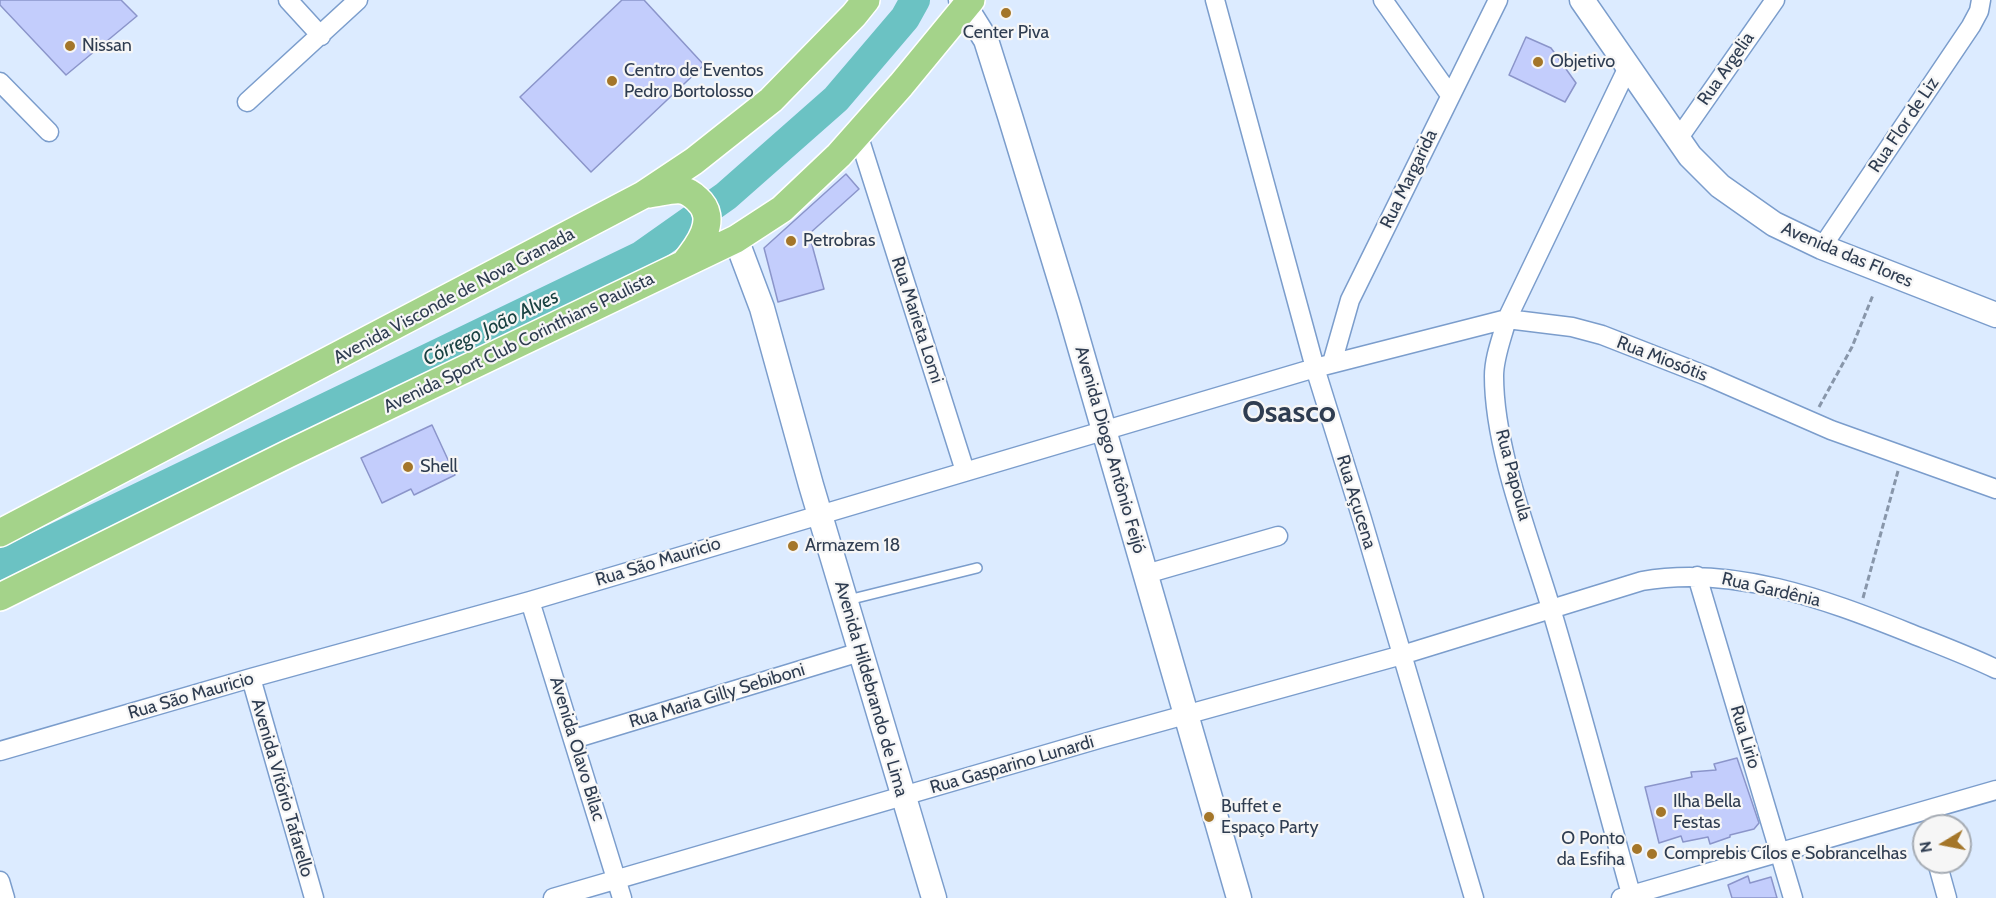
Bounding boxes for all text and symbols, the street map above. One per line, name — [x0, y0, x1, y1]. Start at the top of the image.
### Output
marker: Center Piva — [999, 6, 1013, 20]
place label: Center Piva — [963, 22, 1049, 44]
street label: Rua Argelia — [1693, 28, 1759, 110]
place label: Nissan — [82, 35, 132, 57]
marker: Nissan — [63, 39, 77, 53]
place label: Objetivo — [1550, 51, 1615, 73]
marker: Objetivo — [1531, 55, 1545, 69]
place label: Centro de Eventos Pedro Bortolosso — [624, 60, 764, 103]
street label: Rua Flor de Liz — [1864, 73, 1944, 177]
marker: Centro de Eventos Pedro Bortolosso — [605, 74, 619, 88]
street label: Rua Margarida — [1376, 126, 1442, 232]
street label: Avenida das Flores — [1778, 218, 1916, 292]
street label: Avenida Visconde de Nova Granada — [330, 223, 578, 369]
place label: Petrobras — [803, 230, 875, 252]
marker: Petrobras — [784, 234, 798, 248]
street label: Rua Marieta Lomi — [886, 254, 948, 386]
street label: Avenida Sport Club Corinthians Paulista — [380, 268, 658, 418]
water label: Córrego João Alves — [419, 285, 563, 371]
street label: Rua Miosótis — [1614, 332, 1710, 386]
street label: Avenida Diogo Antônio Feijó — [1070, 344, 1150, 556]
district label: Osasco — [1242, 395, 1336, 431]
street label: Rua Papoula — [1490, 427, 1536, 523]
street label: Rua Açucena — [1331, 452, 1381, 552]
place label: Shell — [420, 456, 458, 478]
marker: Shell — [401, 460, 415, 474]
street label: Rua São Mauricio — [593, 533, 723, 591]
place label: Armazem 18 — [805, 535, 900, 557]
marker: Armazem 18 — [786, 539, 800, 553]
street label: Rua Gardênia — [1720, 568, 1822, 612]
street label: Avenida Hildebrando de Lima — [830, 579, 912, 799]
street label: Rua Maria Gilly Sebiboni — [626, 659, 808, 733]
street label: Rua São Mauricio — [126, 668, 256, 724]
street label: Avenida Olavo Bilac — [545, 674, 609, 824]
street label: Avenida Vitório Tafarello — [246, 696, 318, 880]
street label: Rua Lirio — [1725, 703, 1765, 771]
street label: Rua Gasparino Lunardi — [928, 731, 1096, 799]
place label: Ilha Bella Festas — [1673, 791, 1741, 834]
place label: Buffet e Espaço Party — [1221, 796, 1319, 838]
marker: Ilha Bella Festas — [1654, 805, 1668, 819]
marker: Buffet e Espaço Party — [1202, 810, 1216, 824]
north arrow — [1912, 814, 1972, 874]
place label: O Ponto da Esfiha — [1557, 828, 1625, 870]
text: N — [1915, 840, 1936, 854]
marker: O Ponto da Esfiha — [1630, 842, 1644, 856]
place label: Comprebis Cílos e Sobrancelhas — [1664, 843, 1907, 865]
marker: Comprebis Cílos e Sobrancelhas — [1645, 847, 1659, 861]

